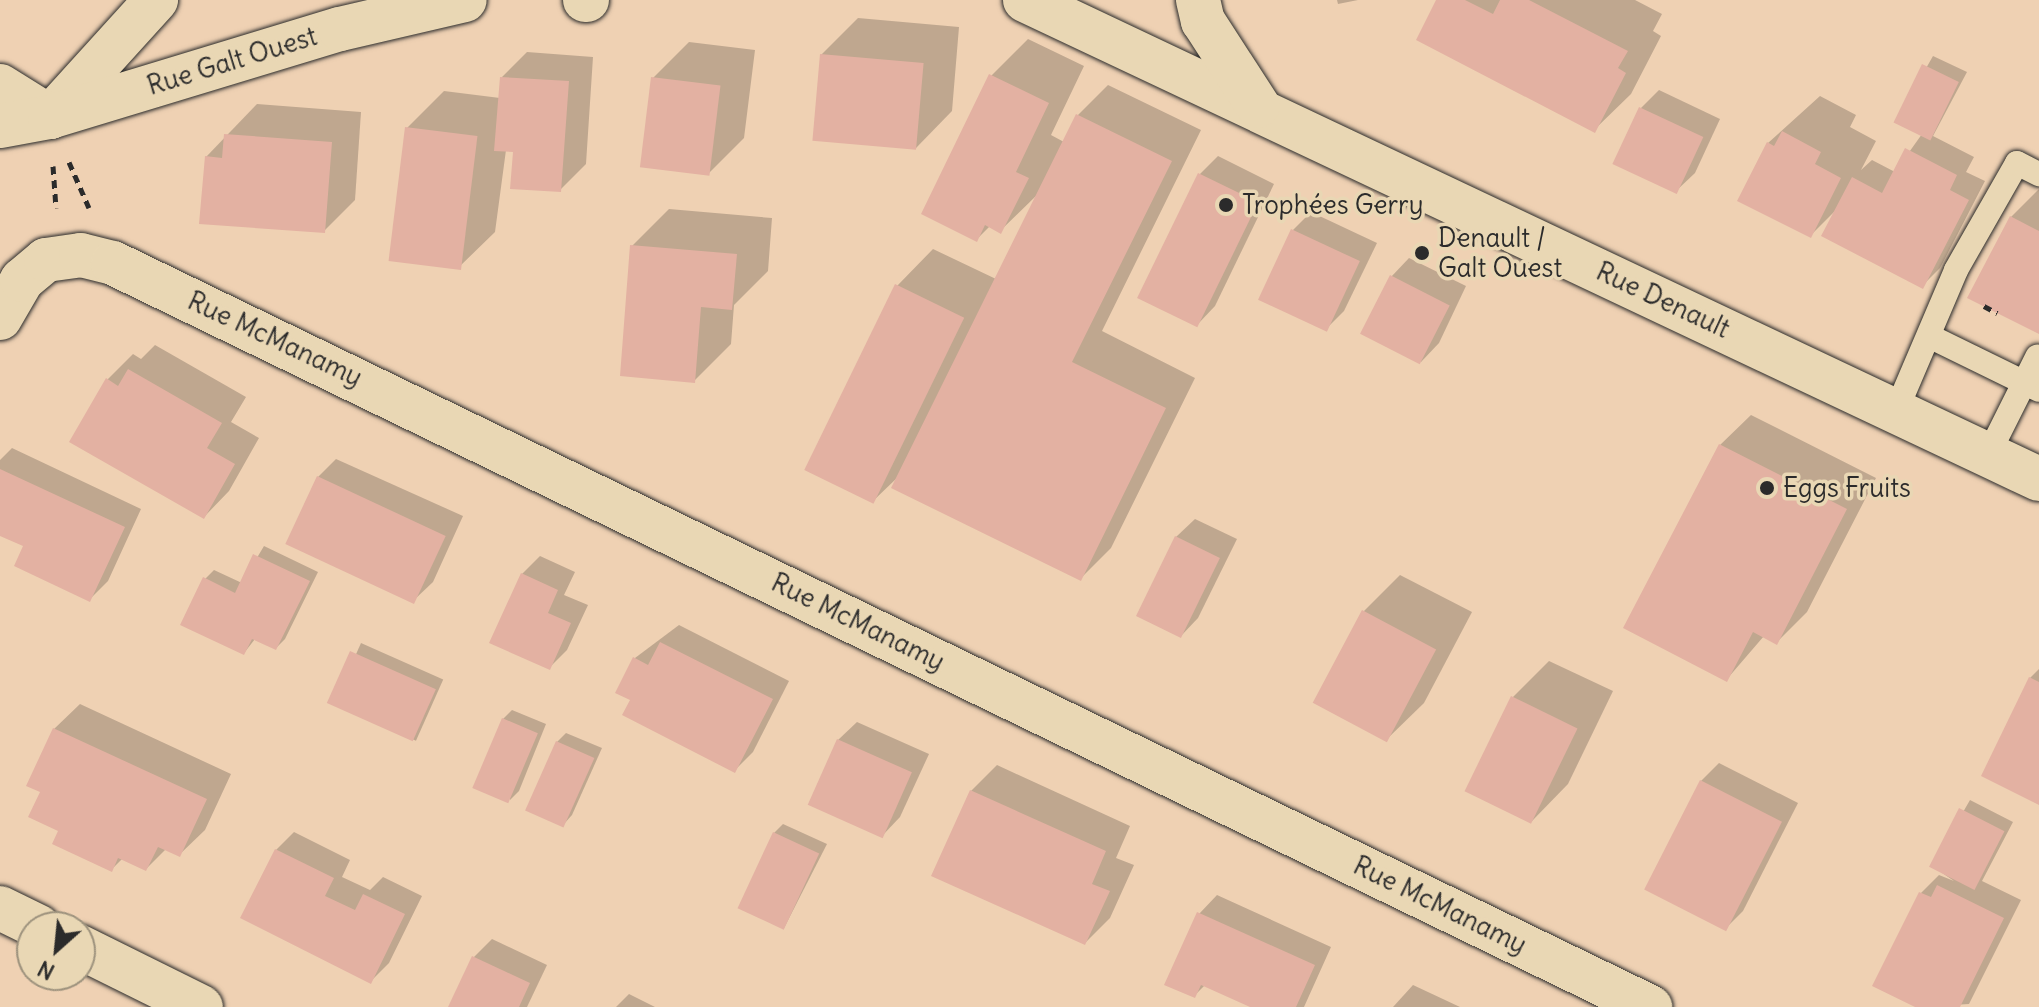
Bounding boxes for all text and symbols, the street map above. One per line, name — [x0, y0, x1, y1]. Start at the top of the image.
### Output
street label: Rue Galt Ouest — [143, 20, 321, 102]
place label: Trophées Gerry — [1242, 189, 1423, 221]
marker: Trophées Gerry — [1217, 196, 1235, 214]
place label: Denault / Galt Ouest — [1438, 222, 1562, 284]
marker: Denault / Galt Ouest — [1413, 244, 1431, 262]
street label: Rue Denault — [1591, 256, 1735, 344]
street label: Rue McManamy — [183, 285, 367, 393]
place label: Eggs Fruits — [1783, 472, 1911, 504]
marker: Eggs Fruits — [1758, 479, 1776, 497]
street label: Rue McManamy — [766, 567, 950, 677]
street label: Rue McManamy — [1348, 850, 1532, 960]
north arrow — [16, 911, 96, 991]
text: N — [33, 955, 59, 987]

